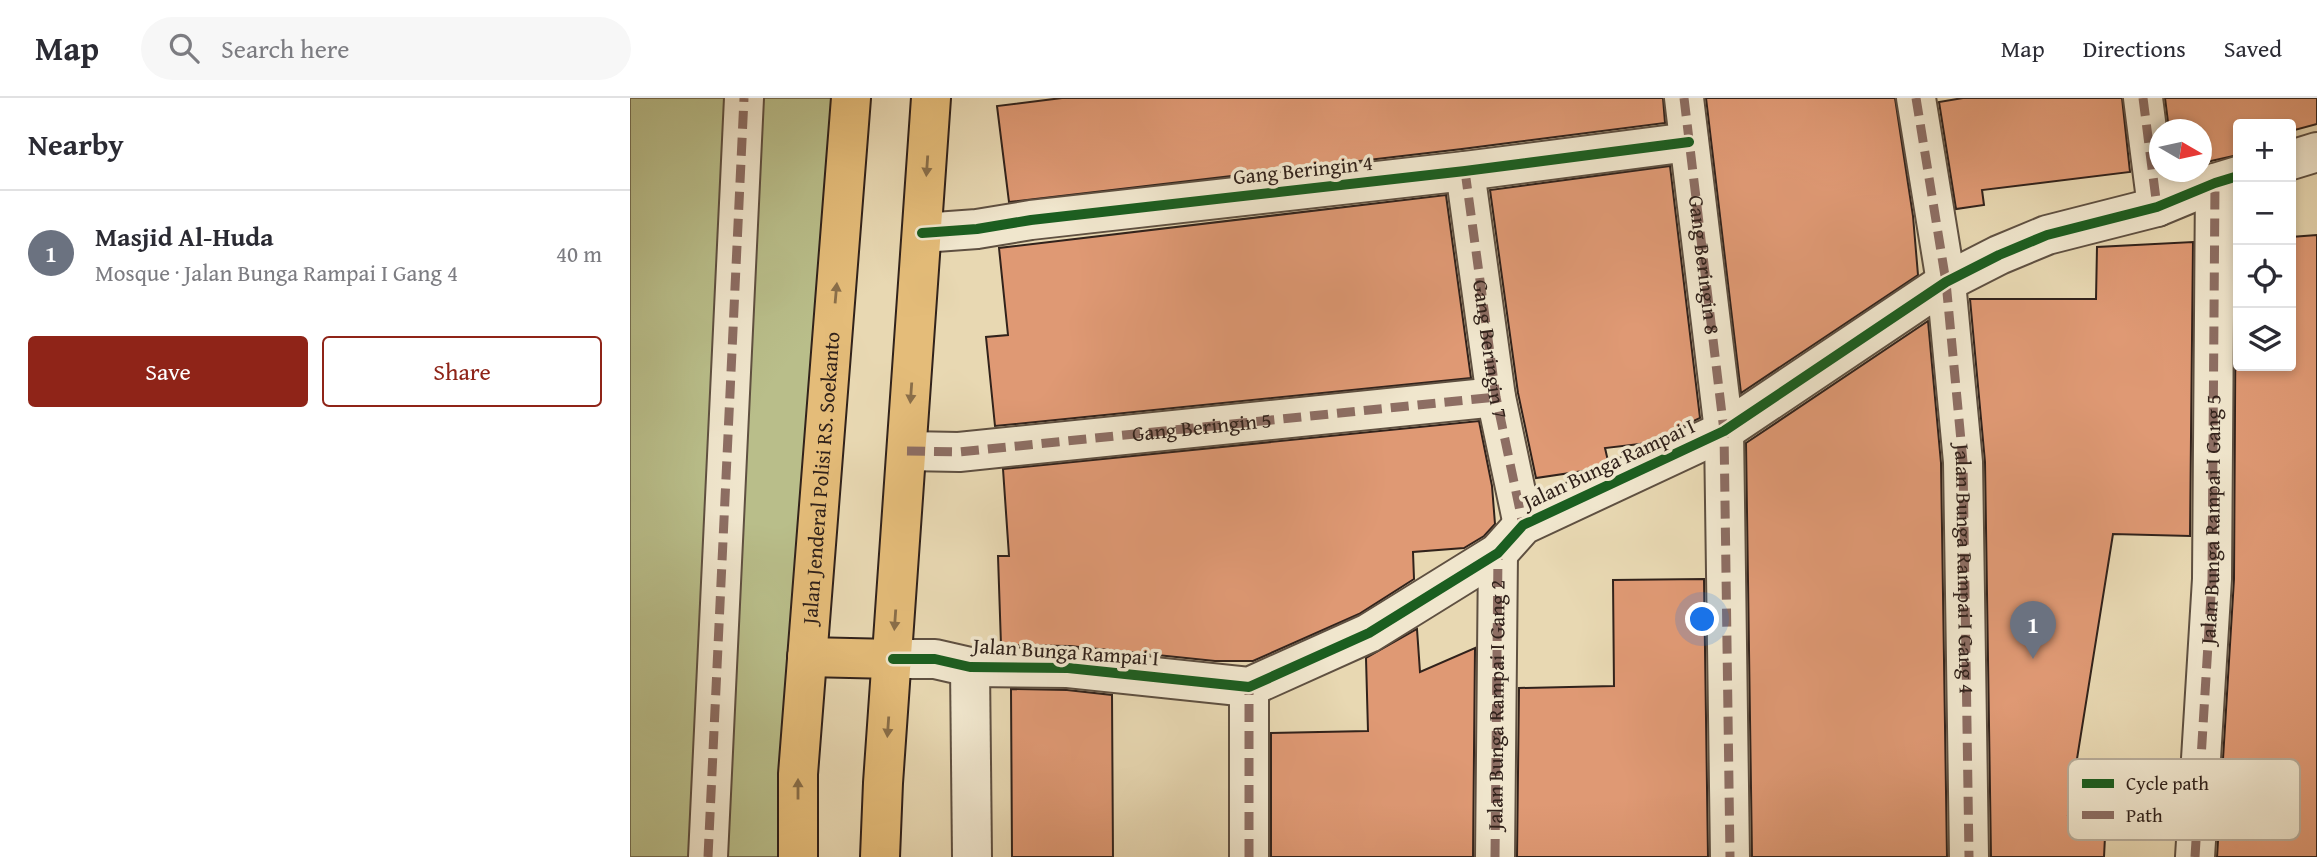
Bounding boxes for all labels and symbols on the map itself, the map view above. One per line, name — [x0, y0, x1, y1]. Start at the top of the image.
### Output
north arrow — [2149, 119, 2212, 182]
street label: Gang Beringin 4 — [1232, 147, 1374, 192]
one-way arrow — [921, 155, 932, 177]
street label: Gang Beringin 8 — [1681, 193, 1728, 336]
street label: Gang Beringin 7 — [1465, 278, 1516, 422]
one-way arrow — [831, 282, 842, 304]
street label: Jalan Jenderal Polisi RS. Soekanto — [794, 330, 848, 628]
one-way arrow — [905, 382, 916, 404]
street label: Jalan Bunga Rampai I Gang 5 — [2192, 394, 2228, 648]
street label: Gang Beringin 5 — [1130, 404, 1273, 449]
street label: Jalan Bunga Rampai I — [1515, 410, 1700, 518]
street label: Jalan Bunga Rampai I Gang 4 — [1946, 439, 1983, 694]
street label: Jalan Bunga Rampai I Gang 2 — [1479, 580, 1513, 833]
pin: 1 — [2010, 601, 2056, 659]
your location — [1685, 602, 1719, 636]
one-way arrow — [890, 609, 901, 631]
street label: Jalan Bunga Rampai I — [969, 629, 1160, 673]
one-way arrow — [882, 716, 893, 738]
legend — [2068, 759, 2300, 840]
text: Cycle path — [2126, 769, 2209, 797]
one-way arrow — [792, 778, 804, 800]
text: Path — [2126, 801, 2163, 829]

